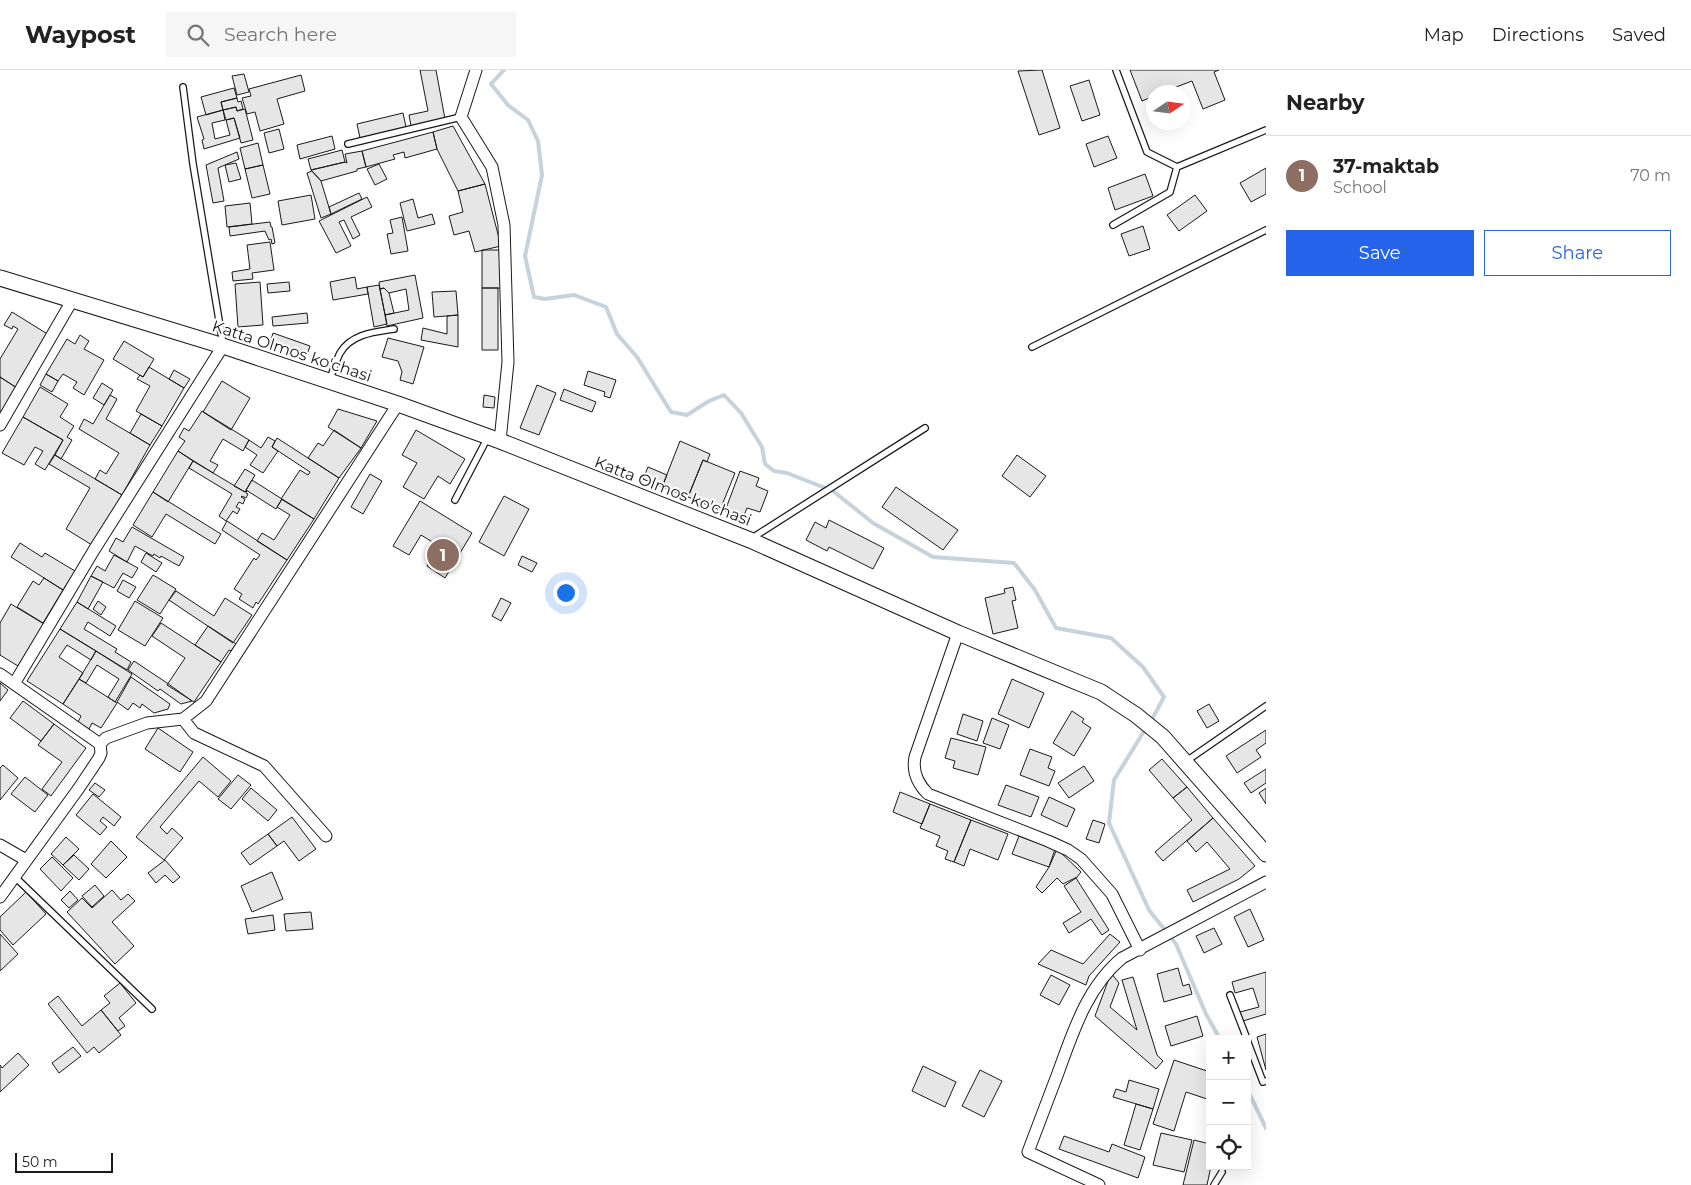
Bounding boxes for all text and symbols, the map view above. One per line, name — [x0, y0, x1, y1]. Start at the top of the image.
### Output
search box — [166, 12, 516, 57]
text: Waypost — [25, 20, 136, 49]
icon: search — [184, 21, 212, 49]
text: Search here — [224, 23, 337, 46]
text: Map — [1424, 24, 1464, 46]
text: Directions — [1492, 24, 1584, 46]
text: Saved — [1612, 24, 1666, 46]
north arrow — [1146, 85, 1191, 130]
text: Nearby — [1286, 90, 1365, 115]
text: 37-maktab — [1333, 155, 1439, 178]
text: 1 — [1299, 166, 1305, 185]
text: 70 m — [1630, 166, 1671, 185]
text: School — [1333, 178, 1387, 197]
button: Save — [1286, 230, 1474, 276]
button: Share — [1484, 230, 1671, 276]
street label: Katta Olmos ko'chasi — [210, 316, 374, 386]
street label: Katta Olmos ko'chasi — [592, 452, 754, 530]
pin: 1 — [427, 536, 459, 574]
your location — [553, 580, 579, 606]
map controls — [1206, 1035, 1251, 1170]
button: + — [1206, 1035, 1251, 1080]
button: − — [1206, 1080, 1251, 1125]
button: locate — [1206, 1125, 1251, 1170]
scale bar — [15, 1150, 112, 1173]
text: 50 m — [22, 1153, 58, 1171]

